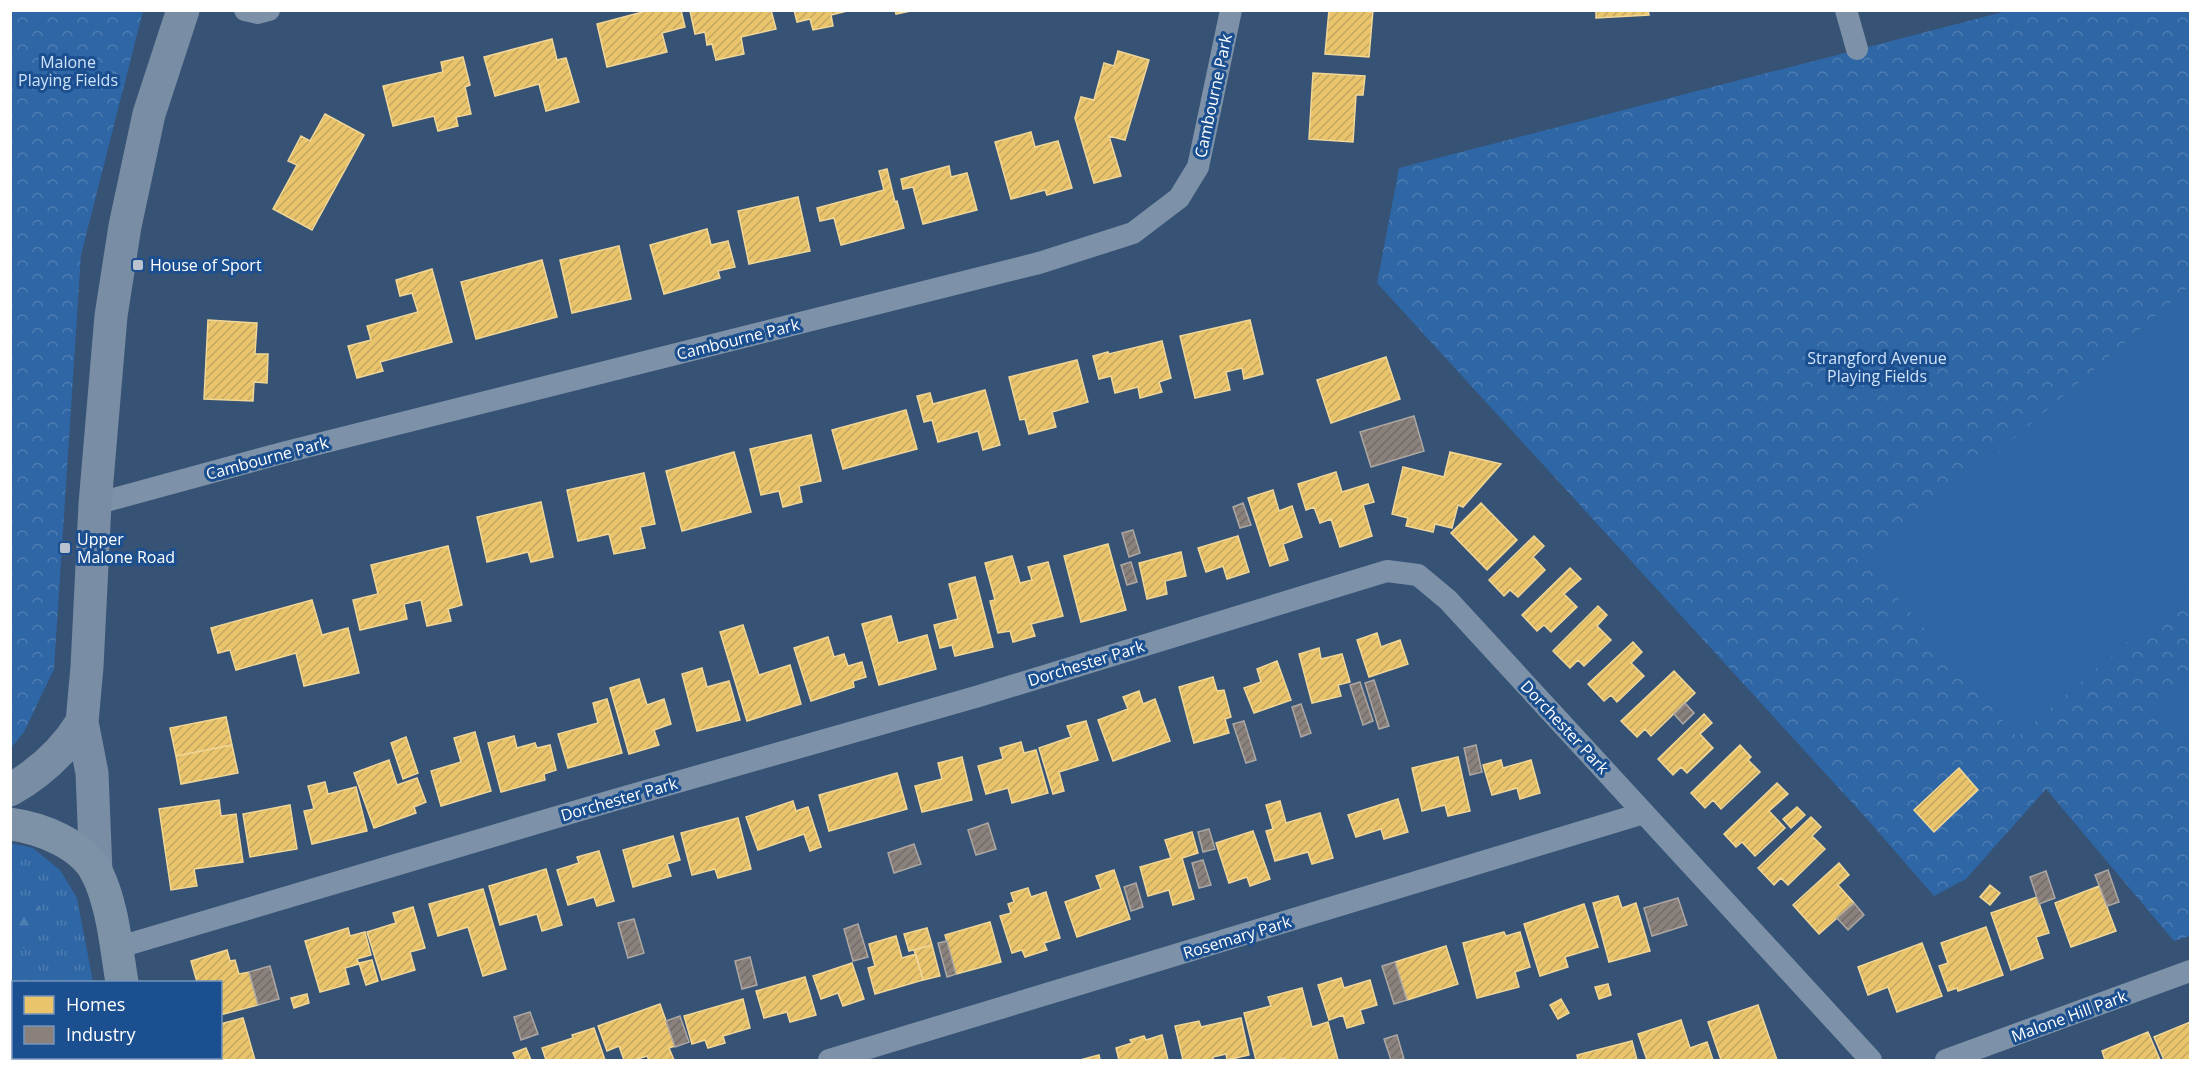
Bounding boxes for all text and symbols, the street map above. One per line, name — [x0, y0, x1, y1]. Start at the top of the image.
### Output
street label: Cambourne Park — [1189, 32, 1237, 160]
park label: Malone Playing Fields — [18, 51, 118, 91]
place label: House of Sport — [150, 254, 262, 276]
marker: House of Sport — [131, 258, 145, 272]
street label: Cambourne Park — [674, 313, 802, 365]
park label: Strangford Avenue Playing Fields — [1807, 347, 1947, 387]
street label: Cambourne Park — [203, 431, 331, 485]
place label: Upper Malone Road — [77, 528, 175, 568]
marker: Upper Malone Road — [58, 541, 72, 555]
street label: Dorchester Park — [1025, 635, 1147, 691]
street label: Dorchester Park — [1516, 675, 1615, 779]
street label: Dorchester Park — [558, 772, 681, 826]
street label: Rosemary Park — [1180, 910, 1294, 964]
legend — [12, 981, 222, 1059]
street label: Malone Hill Park — [2008, 985, 2130, 1047]
text: Homes — [66, 992, 125, 1016]
text: Industry — [66, 1022, 136, 1046]

